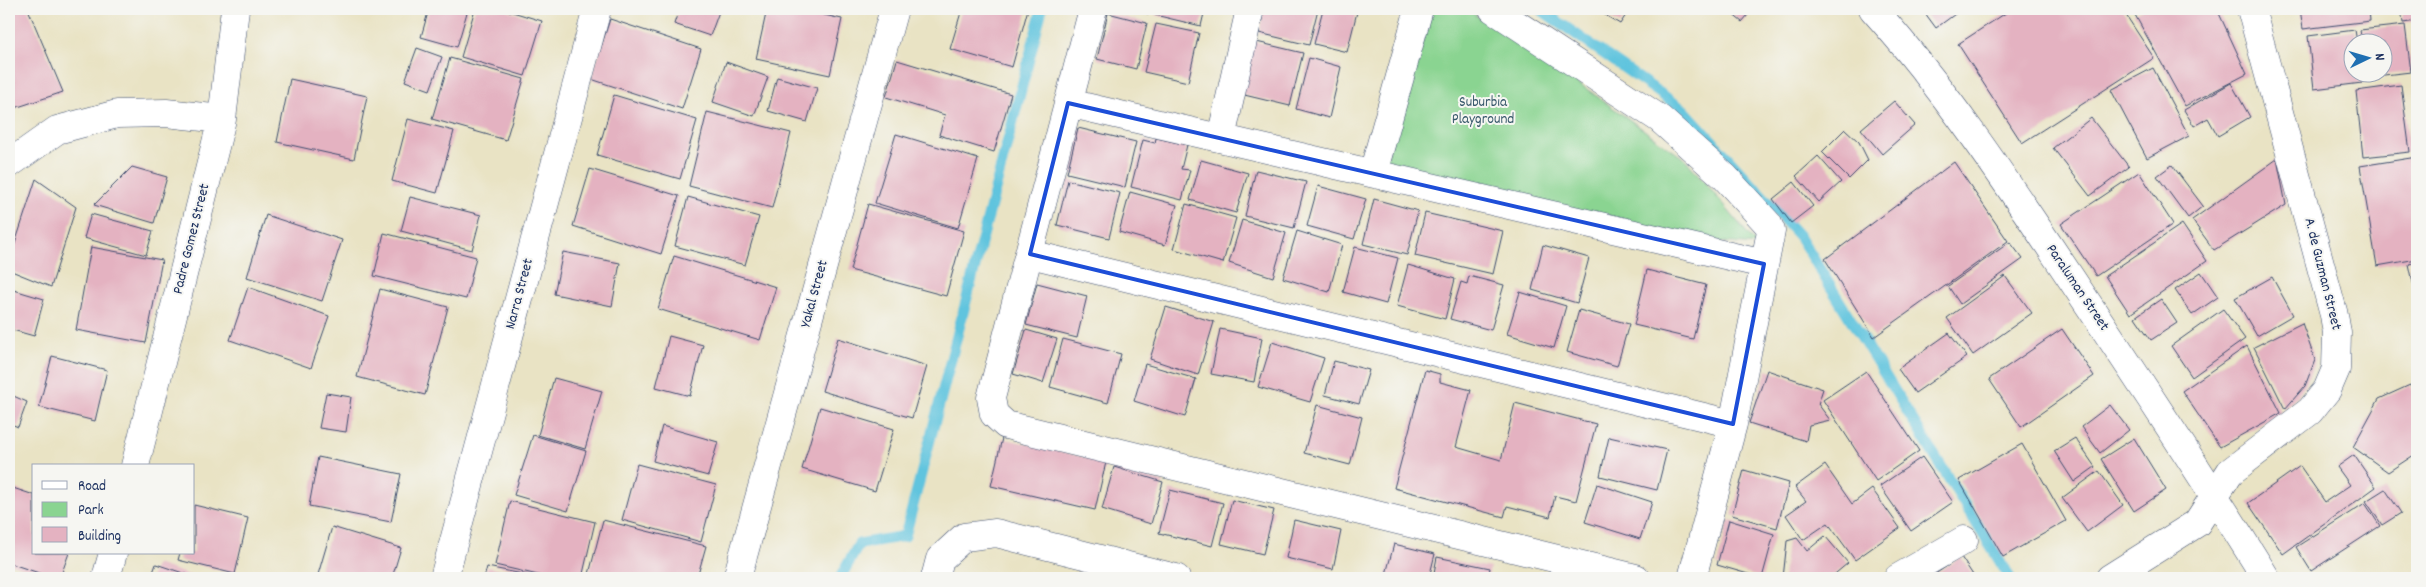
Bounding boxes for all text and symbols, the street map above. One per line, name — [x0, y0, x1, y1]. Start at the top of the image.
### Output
north arrow — [2344, 32, 2394, 82]
text: N — [2369, 53, 2389, 61]
park label: Suburbia Playground — [1452, 92, 1514, 131]
street label: Padre Gomez Street — [168, 181, 216, 297]
street label: A. de Guzman Street — [2297, 216, 2347, 333]
street label: Paraluman Street — [2040, 240, 2115, 336]
street label: Narra Street — [500, 256, 540, 332]
street label: Yakal Street — [795, 257, 835, 330]
legend — [32, 464, 195, 554]
text: Road — [78, 476, 106, 498]
text: Park — [78, 500, 104, 522]
text: Building — [78, 526, 121, 548]

